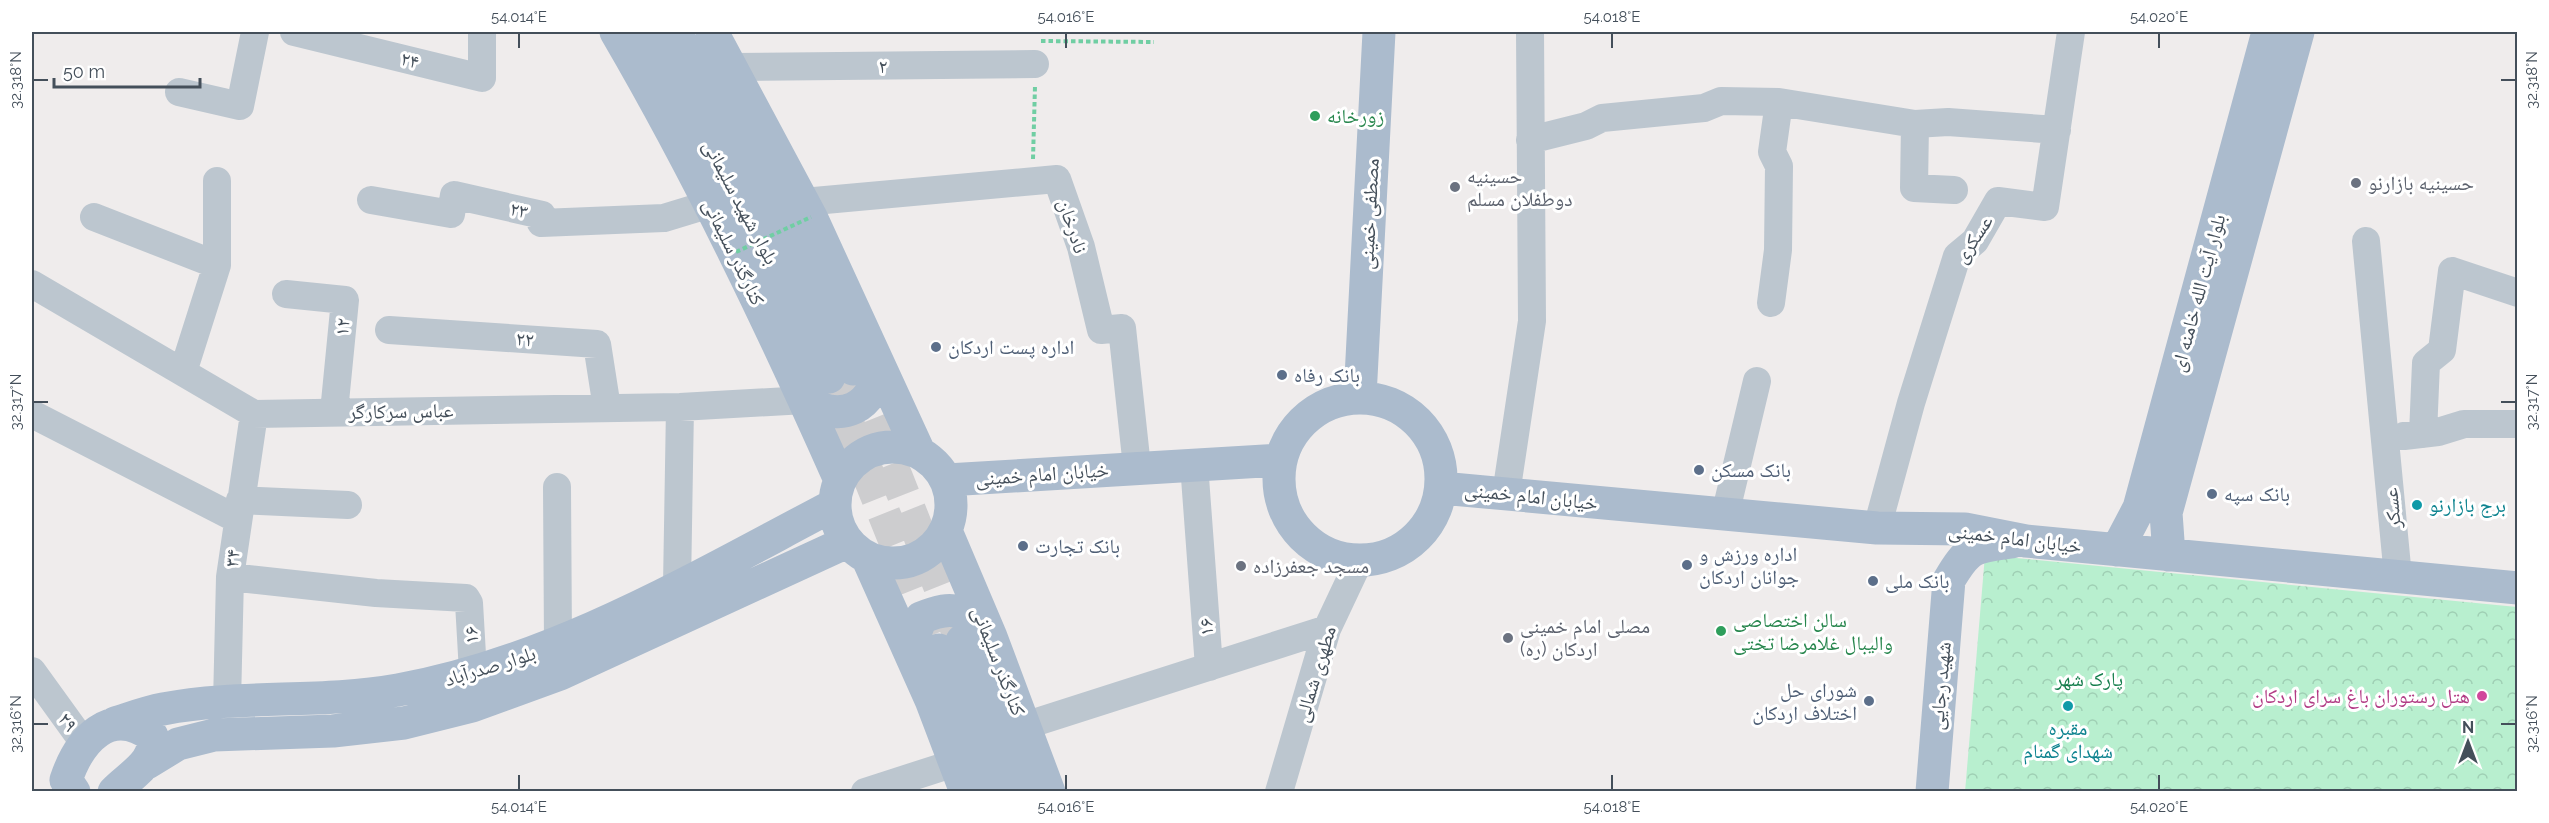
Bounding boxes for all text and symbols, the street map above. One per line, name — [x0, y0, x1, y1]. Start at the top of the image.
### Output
text: 54.014°E — [491, 8, 547, 26]
text: 54.016°E — [1038, 8, 1094, 26]
text: 54.018°E — [1584, 8, 1640, 26]
text: 54.020°E — [2130, 8, 2188, 26]
street label: ۲۴ — [398, 46, 422, 74]
text: 32.318°N — [7, 51, 25, 109]
scale bar — [54, 51, 200, 89]
text: 32.318°N — [2523, 51, 2541, 109]
street label: ۲ — [879, 54, 888, 78]
text: 50 m — [63, 61, 105, 82]
place label: زورخانه — [1327, 104, 1384, 128]
marker: زورخانه — [1308, 109, 1322, 123]
street label: بلوار شهید سلیمانی — [698, 136, 784, 268]
street label: مصطفی خمینی — [1354, 158, 1384, 270]
place label: حسینیه دوطفلان مسلم — [1467, 164, 1572, 213]
place label: حسینیه بازارنو — [2368, 171, 2474, 195]
marker: حسینیه بازارنو — [2349, 176, 2363, 190]
marker: حسینیه دوطفلان مسلم — [1448, 180, 1462, 194]
street label: کنارگذر سلیمانی — [698, 195, 770, 309]
street label: ۲۳ — [508, 196, 530, 224]
street label: نادرخان — [1053, 196, 1093, 256]
street label: عسکری — [1948, 210, 1998, 268]
street label: بلوار آیت الله خامنه ای — [2165, 211, 2231, 375]
street label: ۱۲ — [329, 317, 355, 337]
street label: ۲۲ — [515, 326, 535, 352]
place label: اداره پست اردکان — [948, 335, 1074, 359]
marker: اداره پست اردکان — [929, 340, 943, 354]
place label: بانک رفاه — [1294, 363, 1360, 387]
marker: بانک رفاه — [1275, 368, 1289, 382]
text: 32.317°N — [7, 374, 25, 430]
text: 32.317°N — [2523, 374, 2541, 430]
street label: عباس سرکارگر — [347, 398, 454, 424]
street label: خیابان امام خمینی — [974, 457, 1110, 493]
place label: بانک مسکن — [1711, 458, 1791, 482]
marker: بانک مسکن — [1692, 463, 1706, 477]
street label: خیابان امام خمینی — [1463, 477, 1599, 517]
place label: بانک سپه — [2224, 482, 2290, 506]
marker: بانک سپه — [2205, 487, 2219, 501]
street label: عسکر — [2378, 487, 2406, 530]
place label: برج بازارنو — [2429, 493, 2506, 518]
marker: برج بازارنو — [2410, 498, 2424, 512]
street label: خیابان امام خمینی — [1947, 518, 2083, 560]
place label: بانک تجارت — [1035, 534, 1120, 558]
marker: بانک تجارت — [1016, 539, 1030, 553]
place label: اداره ورزش و جوانان اردکان — [1699, 542, 1799, 589]
street label: ۳۴ — [219, 548, 245, 568]
place label: مسجد جعفرزاده — [1253, 554, 1369, 578]
marker: اداره ورزش و جوانان اردکان — [1680, 558, 1694, 572]
marker: مسجد جعفرزاده — [1234, 559, 1248, 573]
place label: بانک ملی — [1885, 569, 1949, 593]
marker: بانک ملی — [1866, 574, 1880, 588]
street label: کنارگذر سلیمانی — [967, 603, 1031, 719]
place label: سالن اختصاصی والیبال غلامرضا تختی — [1733, 608, 1893, 655]
place label: مصلی امام خمینی (ره) اردکان — [1520, 614, 1650, 661]
street label: ۱۶ — [1193, 617, 1219, 637]
street label: مطهری شمالی — [1289, 623, 1341, 725]
marker: سالن اختصاصی والیبال غلامرضا تختی — [1714, 624, 1728, 638]
street label: ۱۶ — [459, 625, 483, 645]
marker: مصلی امام خمینی (ره) اردکان — [1501, 631, 1515, 645]
street label: بلوار صدرآباد — [442, 641, 538, 691]
street label: شهید رجایی — [1924, 641, 1956, 731]
park label: پارک شهر — [2054, 667, 2123, 691]
place label: شورای حل اختلاف اردکان — [1752, 678, 1857, 725]
place label: هتل رستوران باغ سرای اردکان — [2252, 684, 2470, 709]
marker: هتل رستوران باغ سرای اردکان — [2475, 689, 2489, 703]
marker: شورای حل اختلاف اردکان — [1862, 694, 1876, 708]
text: 32.316°N — [7, 695, 25, 753]
text: 32.316°N — [2523, 695, 2541, 753]
marker: مقبره شهدای گمنام — [2061, 699, 2075, 713]
street label: ۲۹ — [53, 708, 83, 736]
north arrow — [2438, 712, 2498, 772]
place label: مقبره شهدای گمنام — [2023, 716, 2113, 765]
text: N — [2462, 718, 2474, 737]
text: 54.014°E — [491, 798, 547, 816]
text: 54.016°E — [1038, 798, 1094, 816]
text: 54.018°E — [1584, 798, 1640, 816]
text: 54.020°E — [2130, 798, 2188, 816]

